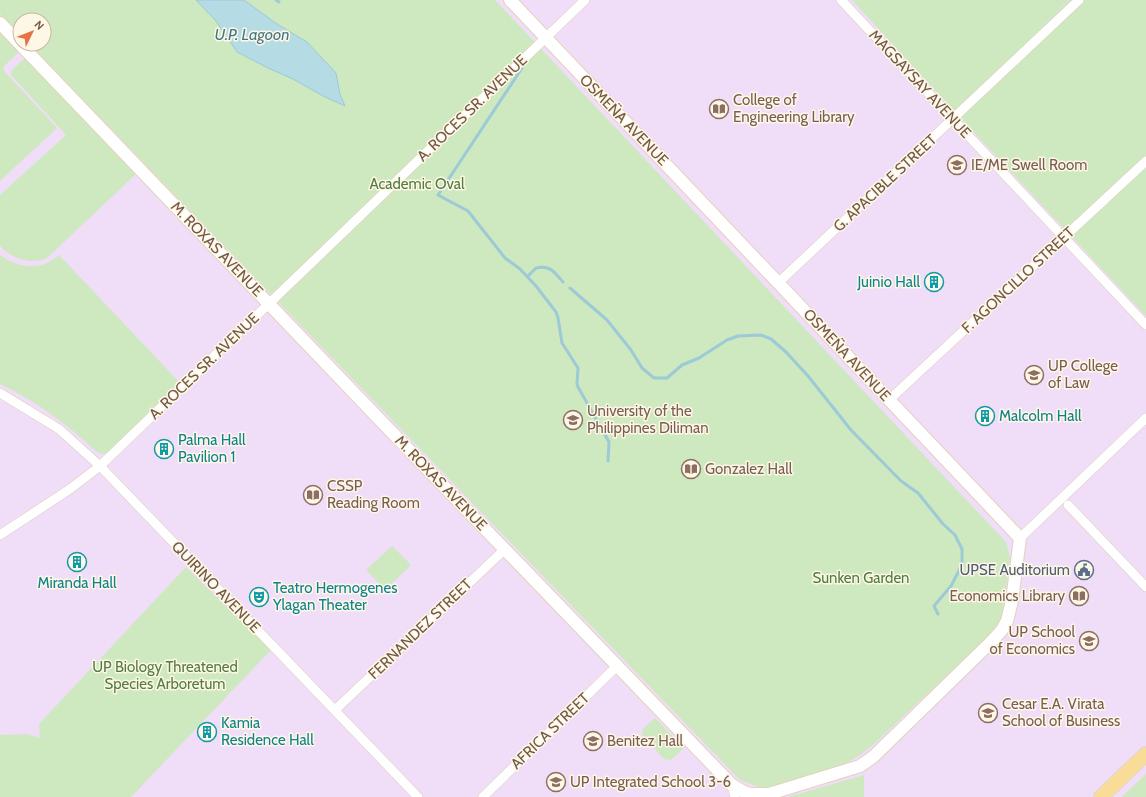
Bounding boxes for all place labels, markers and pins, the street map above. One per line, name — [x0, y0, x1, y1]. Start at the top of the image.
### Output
place label: College of Engineering Library — [733, 91, 855, 126]
library icon: College of Engineering Library — [708, 98, 730, 120]
school or university icon: IE/ME Swell Room — [946, 154, 968, 176]
place label: IE/ME Swell Room — [971, 156, 1087, 174]
building icon: Juinio Hall — [923, 271, 945, 293]
place label: Juinio Hall — [856, 273, 920, 291]
place label: UP College of Law — [1048, 357, 1118, 392]
school or university icon: UP College of Law — [1023, 364, 1045, 386]
place label: University of the Philippines Diliman — [587, 402, 709, 437]
building icon: Malcolm Hall — [974, 405, 996, 427]
place label: Malcolm Hall — [999, 407, 1082, 425]
school or university icon: University of the Philippines Diliman — [562, 409, 584, 431]
place label: Palma Hall Pavilion 1 — [178, 431, 246, 466]
building icon: Palma Hall Pavilion 1 — [153, 438, 175, 460]
library icon: Gonzalez Hall — [680, 458, 702, 480]
place label: Gonzalez Hall — [705, 460, 793, 478]
place label: CSSP Reading Room — [327, 477, 420, 512]
library icon: CSSP Reading Room — [302, 484, 324, 506]
building icon: Miranda Hall — [66, 551, 88, 573]
public building icon: UPSE Auditorium — [1073, 559, 1095, 581]
place label: UPSE Auditorium — [960, 561, 1070, 579]
place label: Miranda Hall — [37, 574, 117, 592]
place label: Teatro Hermogenes Ylagan Theater — [272, 579, 397, 614]
library icon: Economics Library — [1068, 585, 1090, 607]
theatre icon: Teatro Hermogenes Ylagan Theater — [248, 586, 270, 608]
place label: Economics Library — [949, 587, 1065, 605]
place label: UP School of Economics — [989, 623, 1075, 658]
school or university icon: UP School of Economics — [1078, 630, 1100, 652]
place label: Cesar E.A. Virata School of Business — [1002, 695, 1120, 730]
school or university icon: Cesar E.A. Virata School of Business — [977, 702, 999, 724]
place label: Kamia Residence Hall — [221, 714, 314, 749]
building icon: Kamia Residence Hall — [196, 721, 218, 743]
school or university icon: Benitez Hall — [582, 730, 604, 752]
place label: Benitez Hall — [607, 732, 683, 750]
school or university icon: UP Integrated School 3-6 — [545, 771, 567, 793]
place label: UP Integrated School 3-6 — [570, 773, 731, 791]

